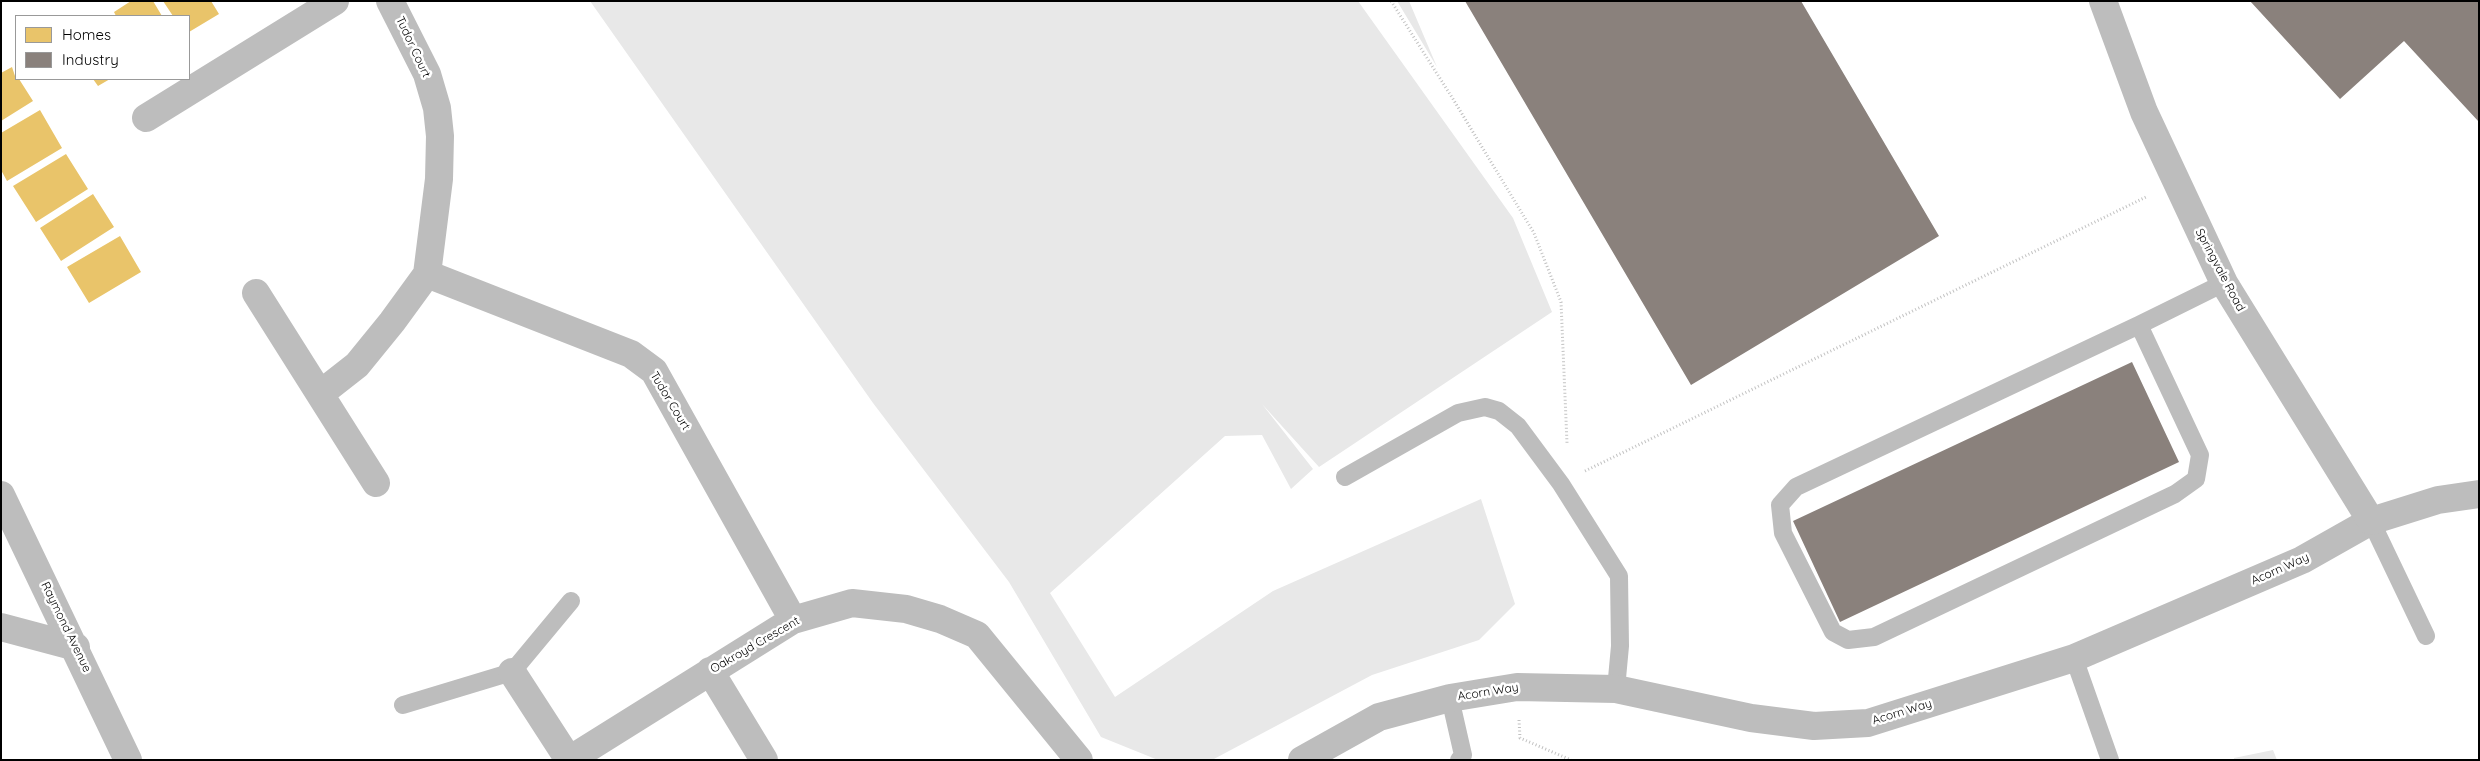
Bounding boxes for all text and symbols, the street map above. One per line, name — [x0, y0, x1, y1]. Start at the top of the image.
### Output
street label: Tudor Court — [393, 14, 433, 80]
legend — [15, 15, 190, 80]
text: Homes — [62, 25, 111, 44]
text: Industry — [62, 50, 119, 69]
street label: Springvale Road — [2192, 226, 2248, 314]
street label: Tudor Court — [647, 369, 693, 433]
street label: Acorn Way — [2249, 550, 2311, 588]
street label: Raymond Avenue — [38, 579, 94, 675]
street label: Oakroyd Crescent — [708, 614, 802, 676]
street label: Acorn Way — [1456, 680, 1520, 704]
street label: Acorn Way — [1870, 696, 1934, 728]

